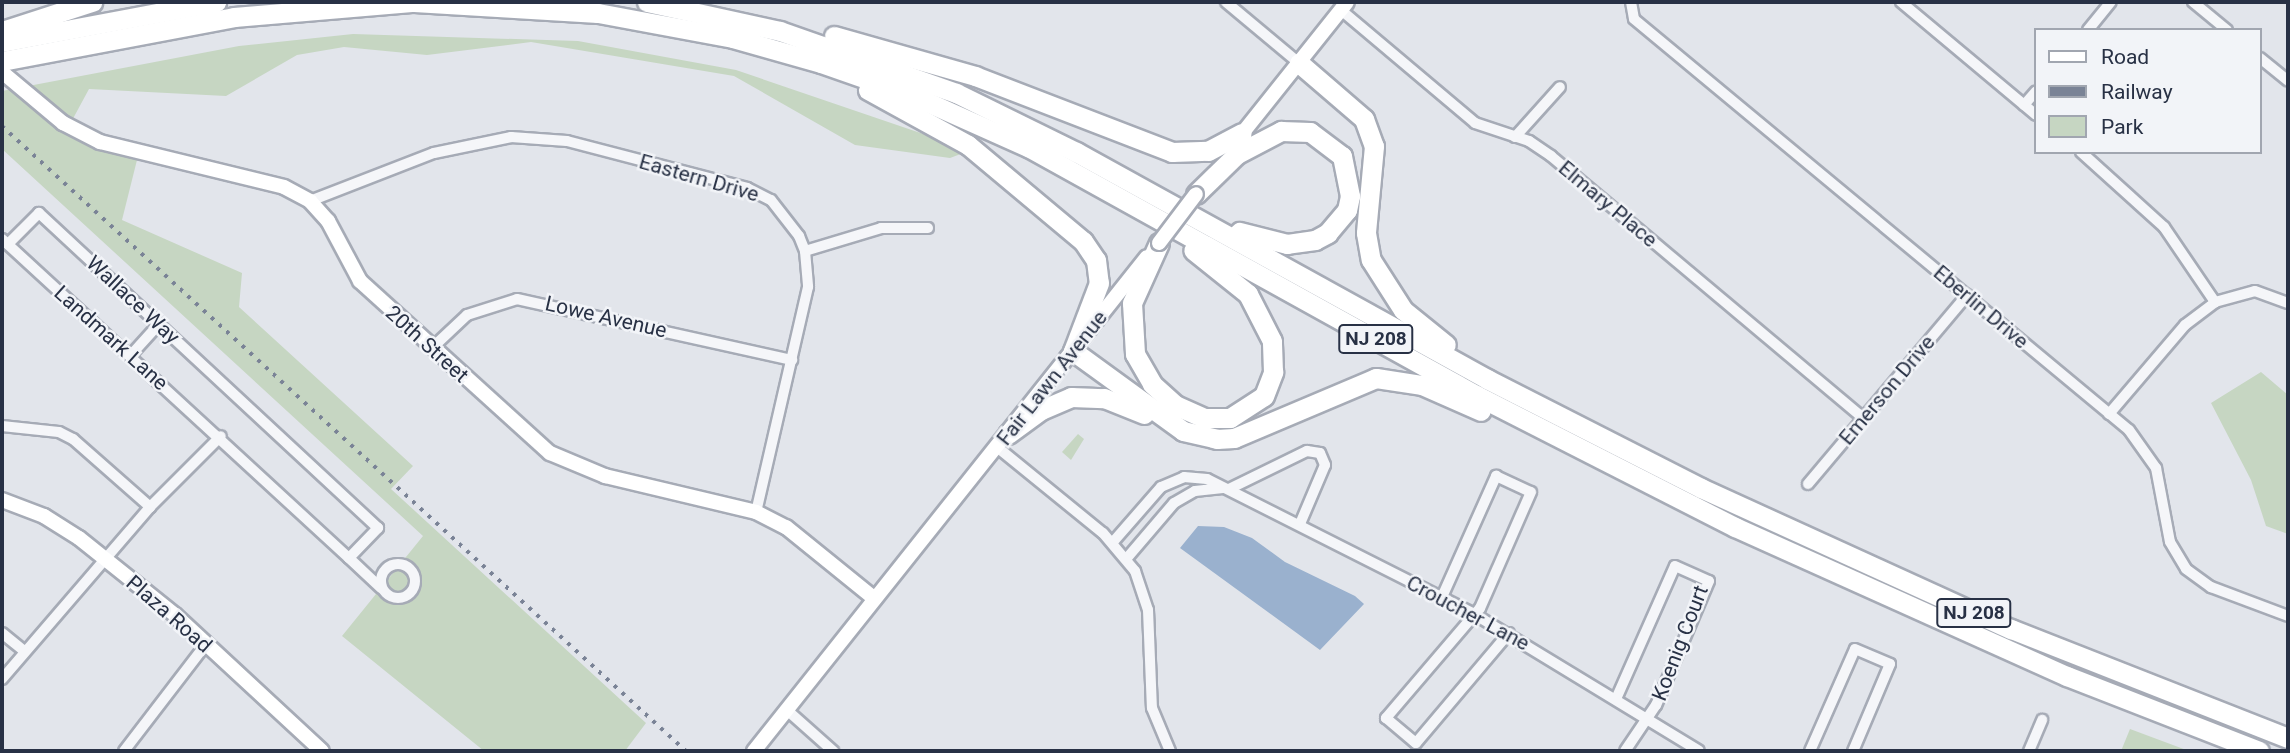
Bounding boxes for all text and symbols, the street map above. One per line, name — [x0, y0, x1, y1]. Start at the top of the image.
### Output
legend — [2035, 28, 2262, 154]
text: Road — [2101, 45, 2149, 69]
text: Railway — [2101, 80, 2173, 104]
text: Park — [2101, 115, 2143, 139]
street label: Eastern Drive — [636, 149, 762, 207]
street label: Elmary Place — [1553, 155, 1663, 253]
street label: Wallace Way — [81, 250, 185, 350]
street label: Eberlin Drive — [1928, 260, 2034, 354]
street label: Landmark Lane — [49, 280, 173, 396]
street label: Lowe Avenue — [543, 291, 669, 343]
street label: 20th Street — [380, 300, 474, 388]
street label: Fair Lawn Avenue — [992, 306, 1112, 450]
road number: NJ 208 — [1338, 324, 1414, 354]
street label: Emerson Drive — [1834, 330, 1940, 450]
street label: Plaza Road — [121, 570, 217, 658]
street label: Croucher Lane — [1402, 570, 1534, 656]
street label: Koenig Court — [1646, 582, 1714, 704]
road number: NJ 208 — [1936, 598, 2012, 628]

